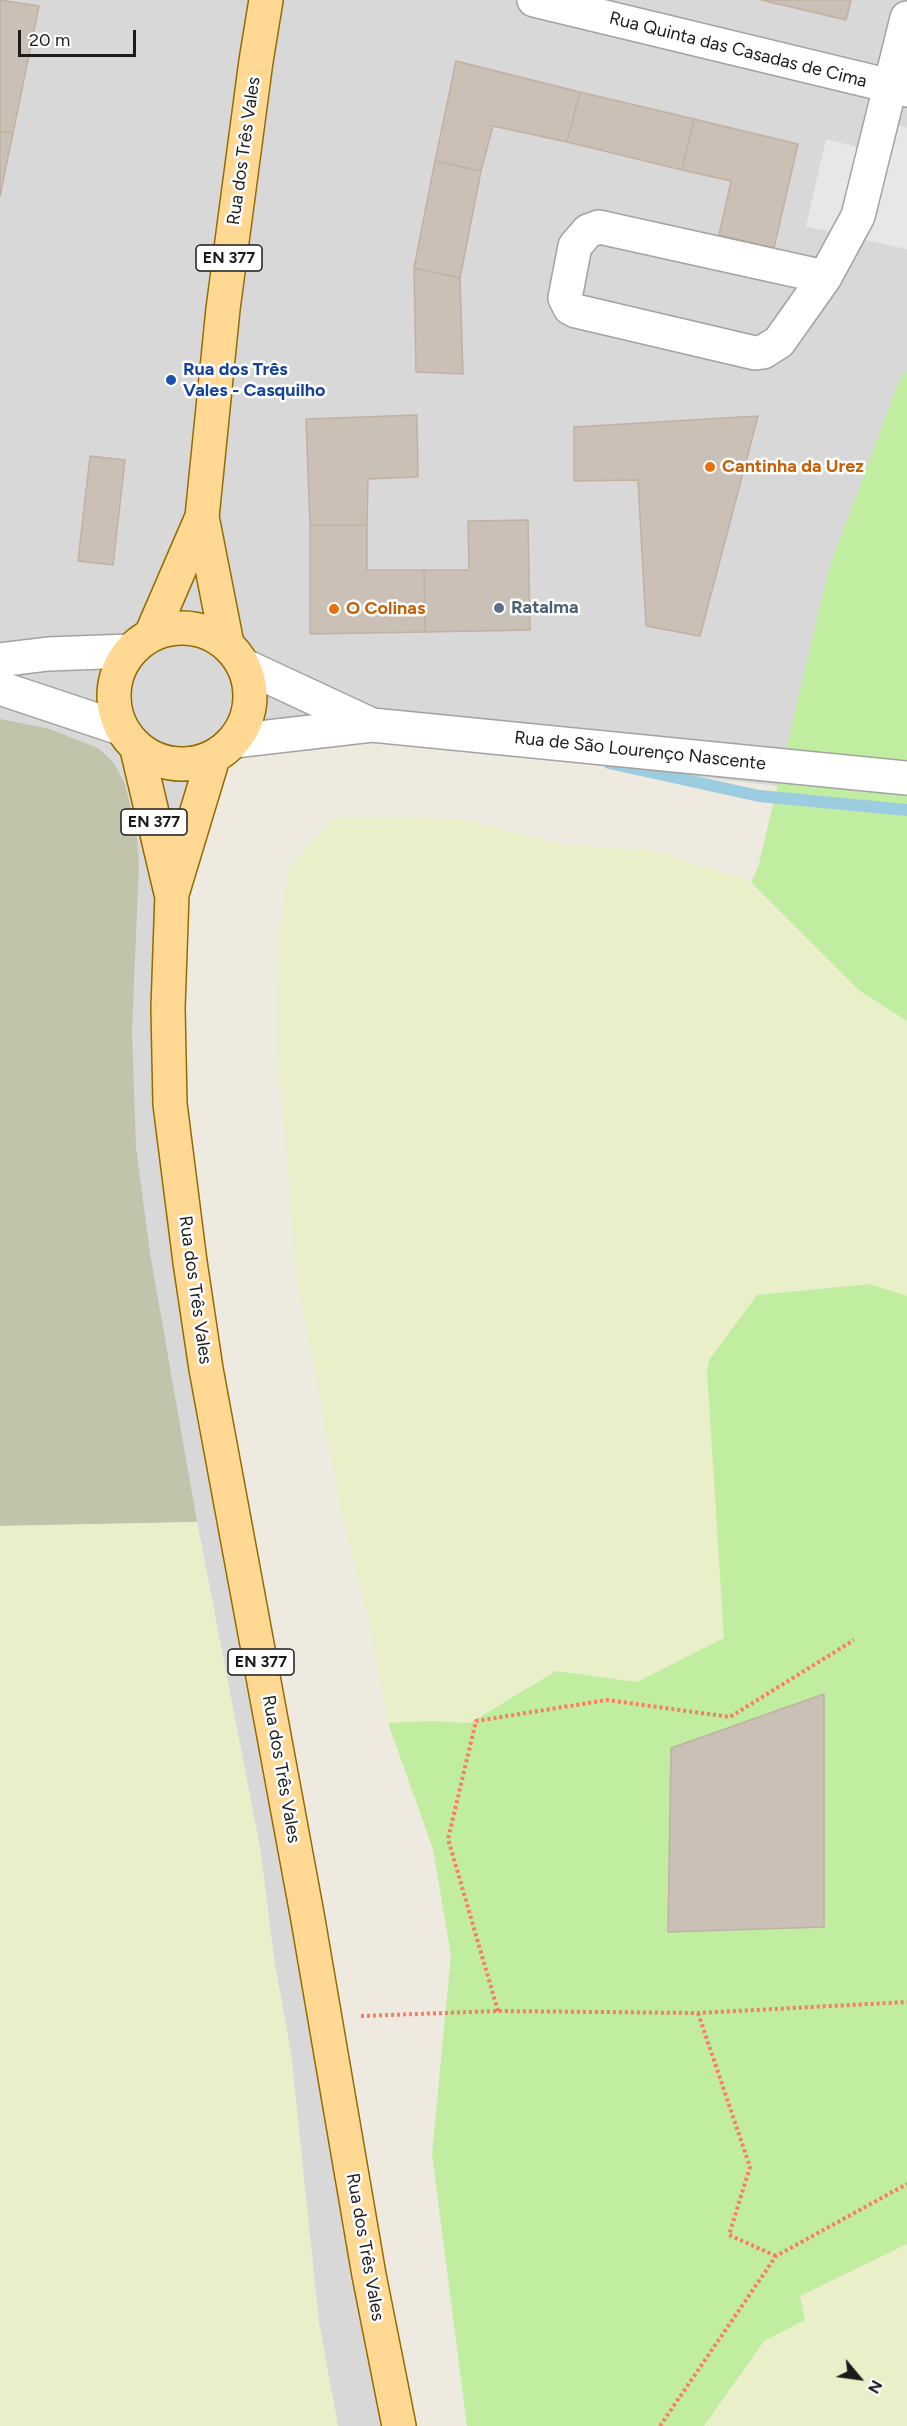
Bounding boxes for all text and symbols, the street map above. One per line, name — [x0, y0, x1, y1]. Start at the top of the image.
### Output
street label: Rua Quinta das Casadas de Cima — [607, 7, 869, 93]
scale bar — [21, 18, 140, 56]
text: 20 m — [29, 29, 70, 51]
street label: Rua dos Três Vales — [223, 75, 265, 227]
road number: EN 377 — [196, 245, 262, 271]
place label: Rua dos Três Vales - Casquilho — [183, 359, 325, 401]
marker: Rua dos Três Vales - Casquilho — [164, 373, 178, 387]
place label: Cantinha da Urez — [722, 456, 864, 478]
marker: Cantinha da Urez — [703, 460, 717, 474]
place label: Ratalma — [511, 597, 579, 619]
place label: O Colinas — [346, 598, 425, 620]
marker: Ratalma — [492, 601, 506, 615]
marker: O Colinas — [327, 602, 341, 616]
street label: Rua de São Lourenço Nascente — [513, 727, 767, 775]
road number: EN 377 — [121, 809, 187, 835]
street label: Rua dos Três Vales — [174, 1214, 216, 1366]
road number: EN 377 — [228, 1649, 294, 1675]
street label: Rua dos Três Vales — [257, 1693, 305, 1845]
street label: Rua dos Três Vales — [341, 2171, 389, 2323]
north arrow — [829, 2348, 889, 2408]
text: N — [864, 2377, 886, 2397]

